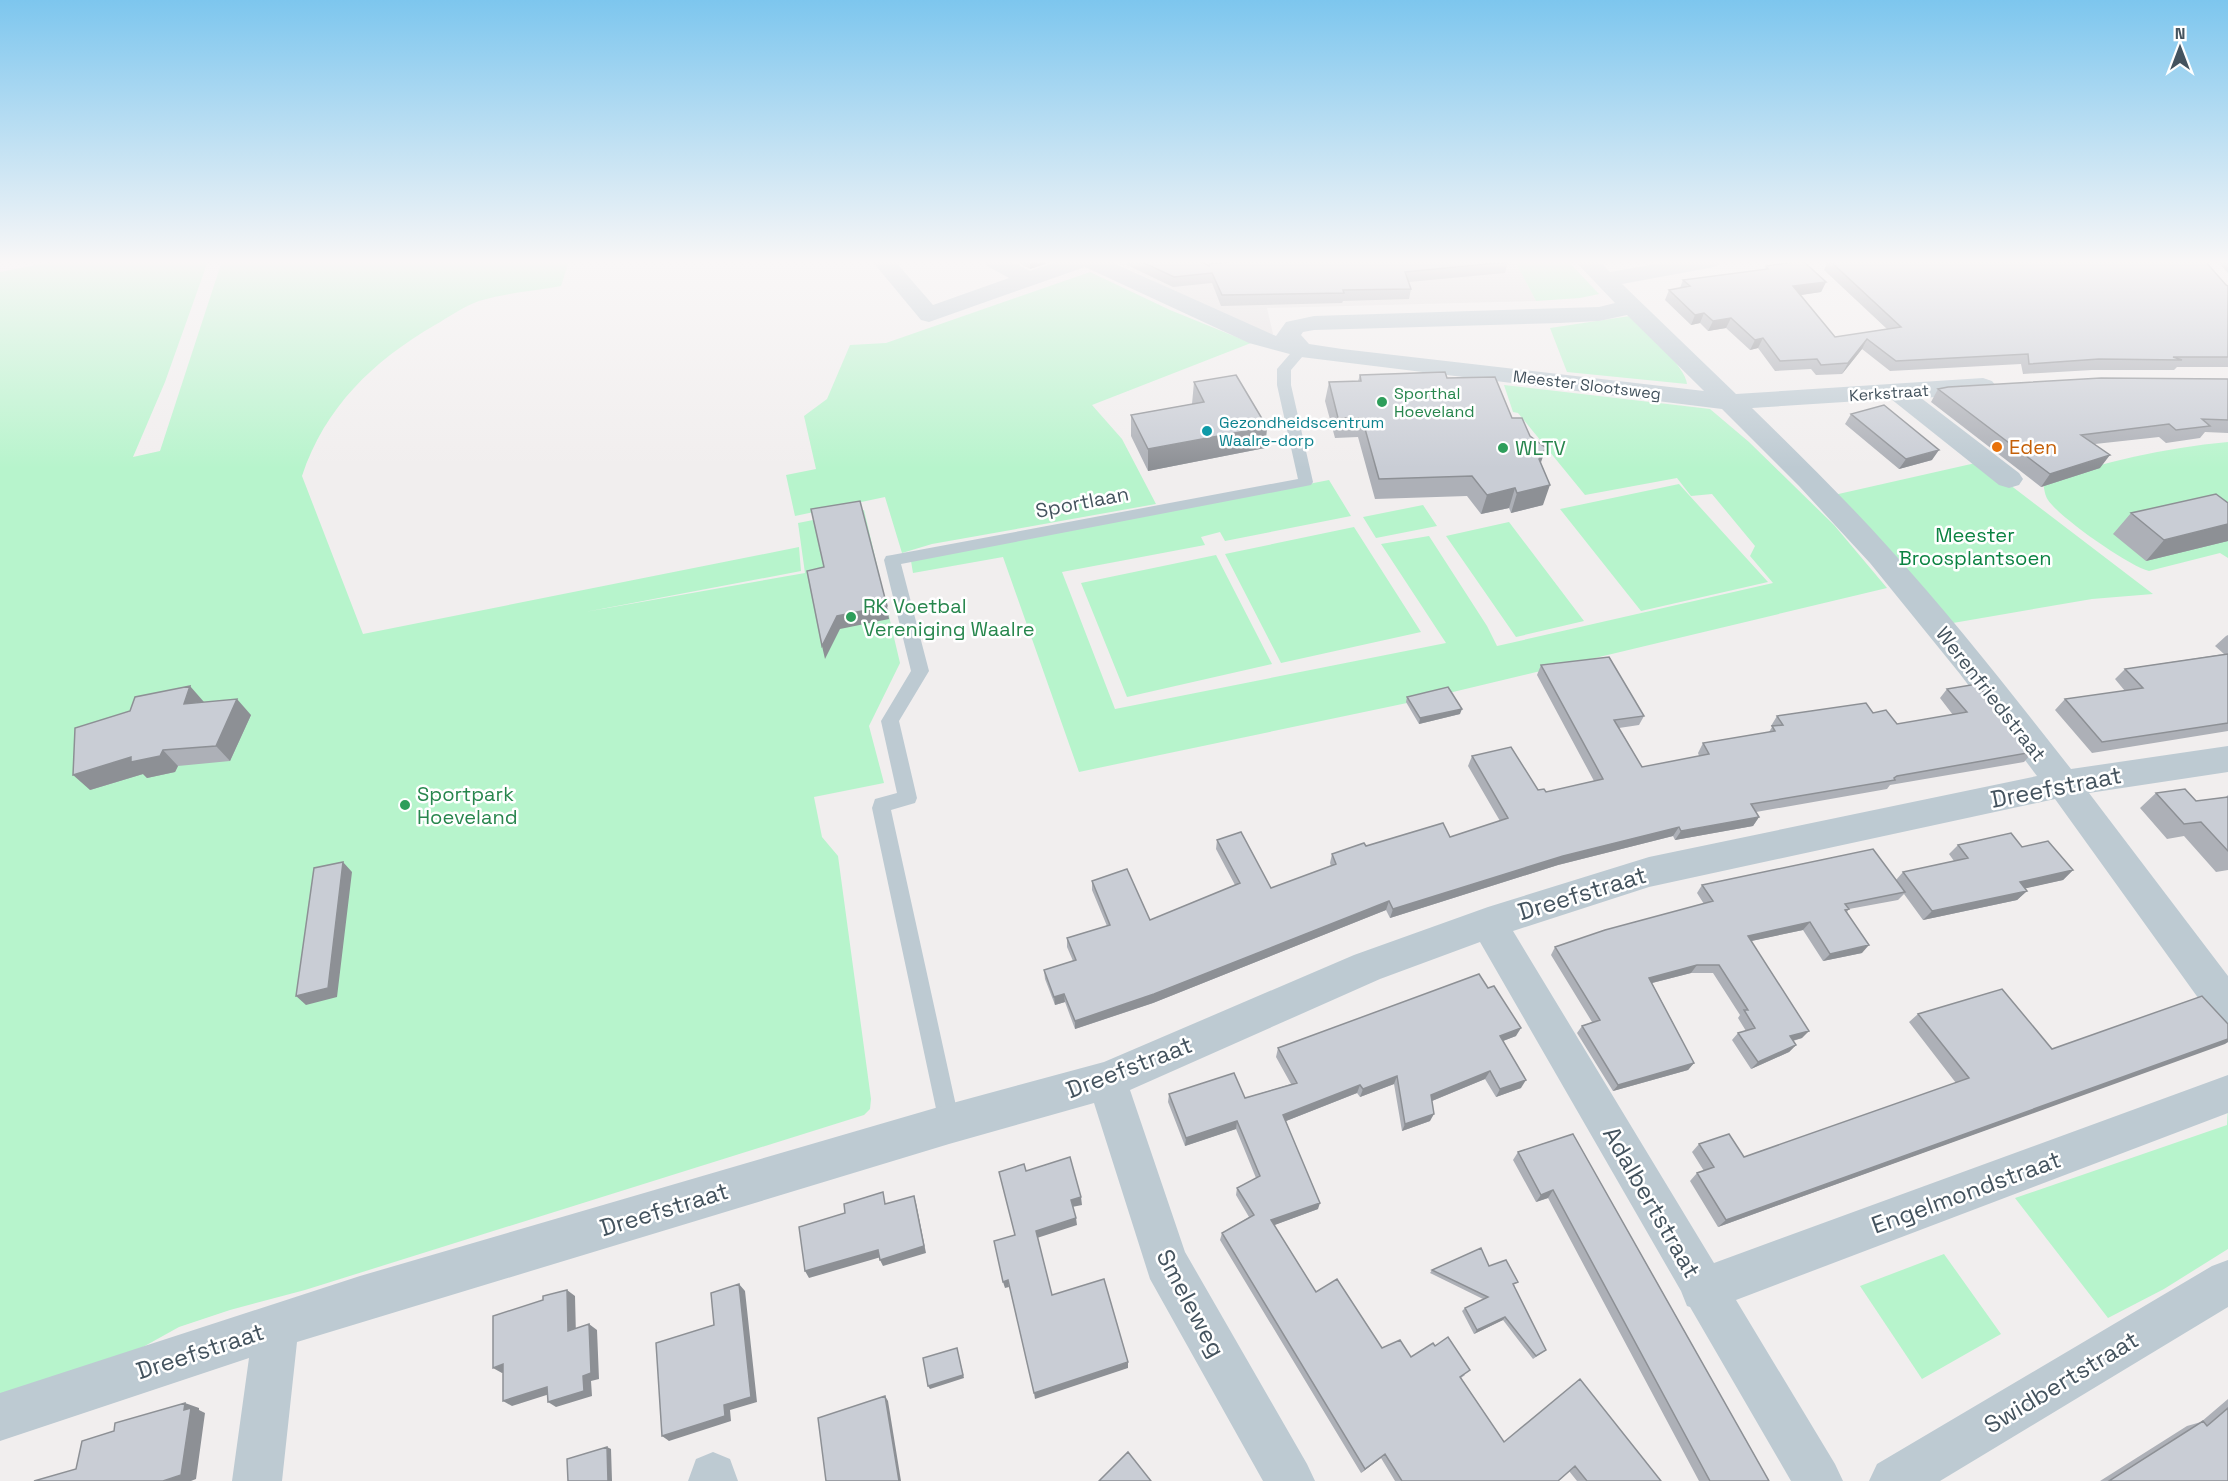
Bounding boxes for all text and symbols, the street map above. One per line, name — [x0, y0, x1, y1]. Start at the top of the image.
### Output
north arrow — [2150, 18, 2210, 78]
text: N — [2175, 23, 2185, 44]
street label: Meester Slootsweg — [1512, 366, 1662, 404]
street label: Kerkstraat — [1848, 380, 1930, 406]
place label: Sporthal Hoeveland — [1394, 383, 1475, 422]
marker: Sporthal Hoeveland — [1375, 395, 1389, 409]
place label: Gezondheidscentrum Waalre-dorp — [1219, 412, 1384, 451]
marker: Gezondheidscentrum Waalre-dorp — [1200, 424, 1214, 438]
place label: Eden — [2009, 434, 2057, 460]
place label: WLTV — [1515, 435, 1566, 461]
marker: Eden — [1990, 440, 2004, 454]
marker: WLTV — [1496, 441, 1510, 455]
street label: Sportlaan — [1033, 480, 1131, 524]
park label: Meester Broosplantsoen — [1898, 522, 2052, 571]
place label: RK Voetbal Vereniging Waalre — [863, 593, 1035, 642]
marker: RK Voetbal Vereniging Waalre — [844, 610, 858, 624]
street label: Werenfriedstraat — [1930, 621, 2052, 767]
street label: Dreefstraat — [1988, 759, 2124, 815]
place label: Sportpark Hoeveland — [417, 781, 518, 830]
marker: Sportpark Hoeveland — [398, 798, 412, 812]
street label: Dreefstraat — [1514, 859, 1650, 927]
street label: Dreefstraat — [1061, 1029, 1197, 1105]
street label: Adalbertstraat — [1596, 1121, 1708, 1283]
street label: Engelmondstraat — [1867, 1143, 2065, 1241]
street label: Dreefstraat — [596, 1175, 732, 1243]
street label: Smeleweg — [1150, 1244, 1232, 1362]
street label: Dreefstraat — [132, 1316, 268, 1386]
street label: Swidbertstraat — [1978, 1324, 2144, 1440]

